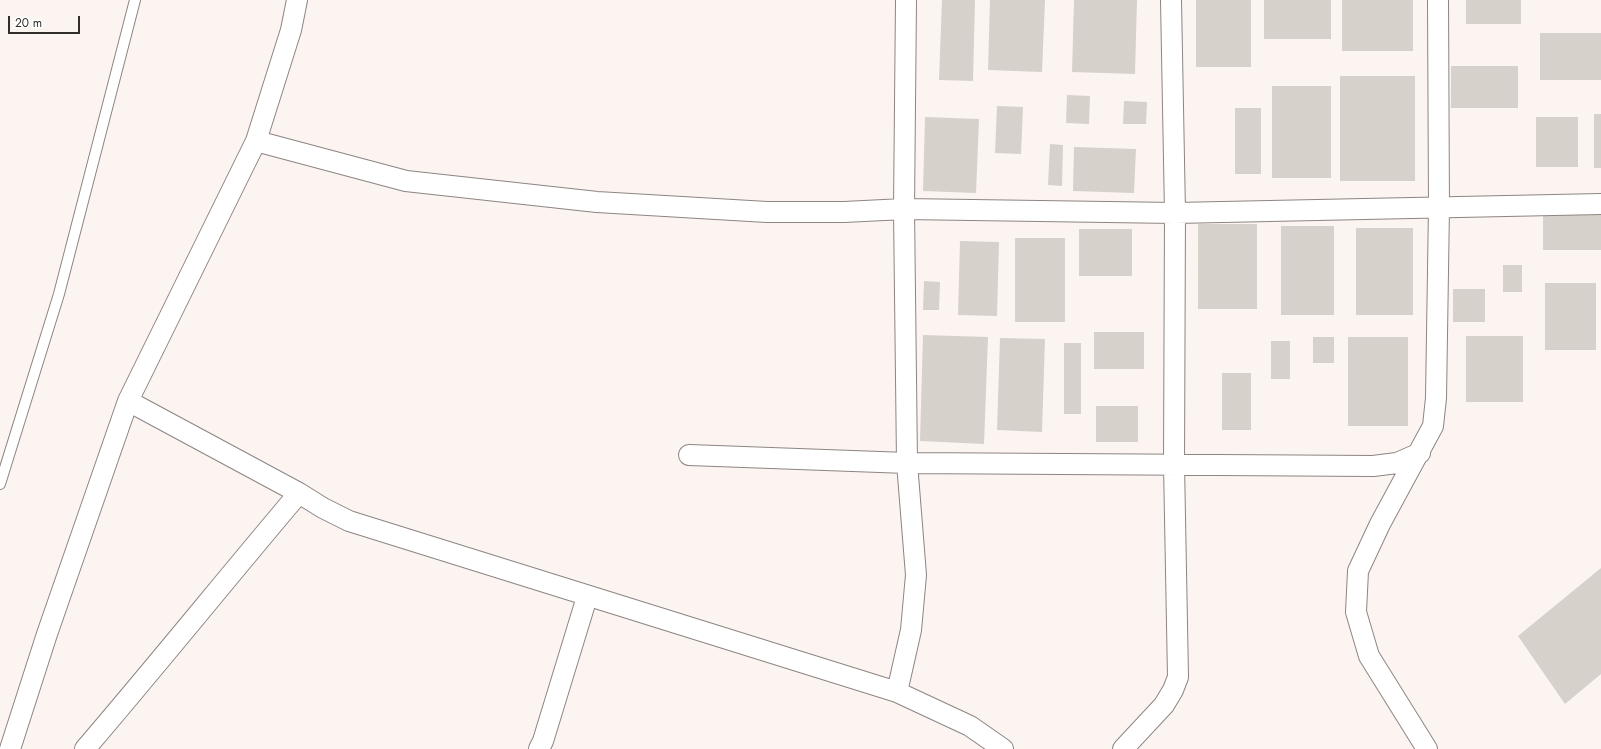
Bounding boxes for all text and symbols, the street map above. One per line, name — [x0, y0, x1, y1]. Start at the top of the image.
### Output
scale bar — [10, 8, 82, 34]
text: 20 m — [15, 14, 42, 32]

